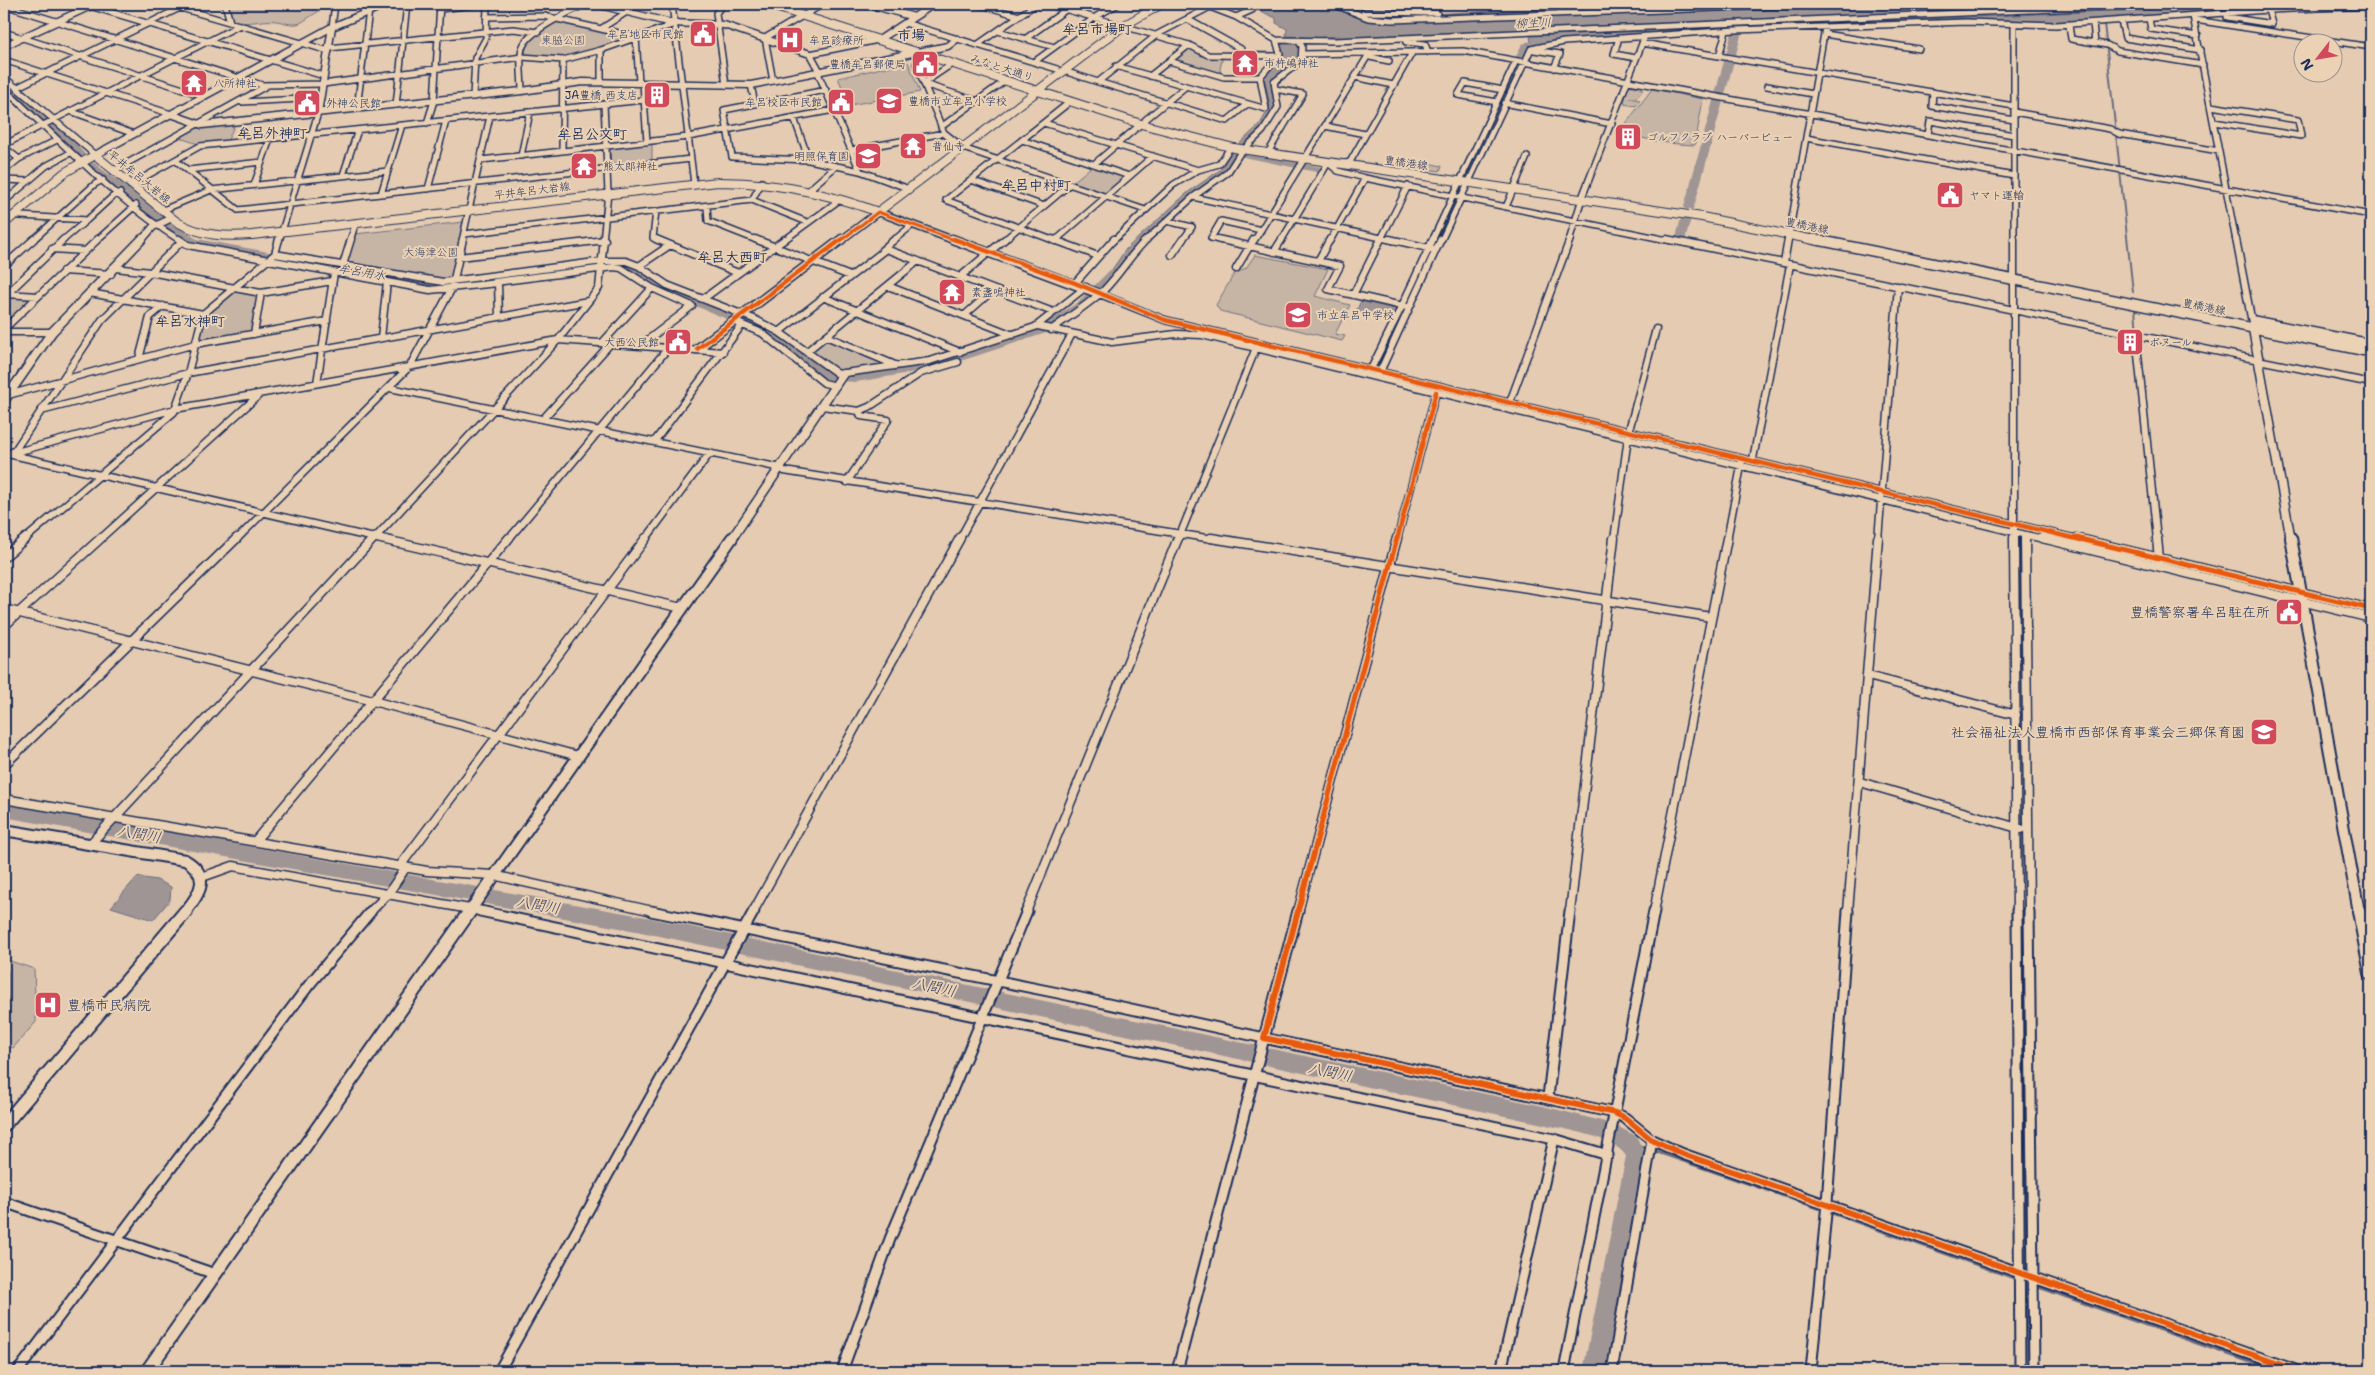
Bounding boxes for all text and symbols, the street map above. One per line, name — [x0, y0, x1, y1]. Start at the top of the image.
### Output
water label: 柳生川 — [1515, 14, 1551, 32]
public building icon: 牟呂地区市民館 — [688, 19, 718, 49]
district label: 牟呂市場町 — [1062, 20, 1132, 38]
hospital icon: 牟呂診療所 — [775, 25, 805, 55]
district label: 市場 — [897, 26, 925, 44]
place label: 牟呂地区市民館 — [607, 27, 684, 42]
north arrow — [2292, 32, 2342, 82]
park label: 東脇公園 — [541, 33, 585, 48]
place label: 牟呂診療所 — [809, 33, 864, 48]
temple icon: 市杵嶋神社 — [1230, 48, 1260, 78]
public building icon: 豊橋牟呂郵便局 — [910, 49, 940, 79]
street label: みなと大通り — [968, 51, 1036, 85]
text: N — [2296, 55, 2317, 74]
place label: 市杵嶋神社 — [1264, 56, 1319, 71]
place label: 豊橋牟呂郵便局 — [829, 57, 906, 72]
temple icon: 八所神社 — [179, 68, 209, 98]
place label: 八所神社 — [213, 76, 257, 91]
building icon: JA豊橋 西支店 — [642, 80, 672, 110]
school or university icon: 豊橋市立牟呂小学校 — [874, 86, 904, 116]
public building icon: 牟呂校区市民館 — [826, 87, 856, 117]
public building icon: 外神公民館 — [292, 88, 322, 118]
place label: JA豊橋 西支店 — [565, 88, 638, 103]
place label: 豊橋市立牟呂小学校 — [908, 94, 1007, 109]
place label: 牟呂校区市民館 — [745, 95, 822, 110]
place label: 外神公民館 — [326, 96, 381, 111]
building icon: ゴルフクラブ ハーバービュー — [1613, 122, 1643, 152]
district label: 牟呂外神町 — [237, 124, 307, 142]
district label: 牟呂公文町 — [557, 125, 627, 143]
place label: ゴルフクラブ ハーバービュー — [1647, 130, 1793, 145]
temple icon: 普仙寺 — [898, 131, 928, 161]
place label: 普仙寺 — [932, 139, 965, 154]
school or university icon: 明照保育園 — [853, 141, 883, 171]
street label: 平井牟呂大岩線 — [104, 147, 174, 207]
place label: 明照保育園 — [794, 149, 849, 164]
temple icon: 熊太郎神社 — [569, 151, 599, 181]
street label: 豊橋港線 — [1383, 153, 1429, 173]
place label: 熊太郎神社 — [603, 159, 658, 174]
district label: 牟呂中村町 — [1001, 176, 1071, 194]
street label: 平井牟呂大岩線 — [493, 179, 571, 203]
public building icon: ヤマト運輸 — [1935, 180, 1965, 210]
place label: ヤマト運輸 — [1969, 188, 2024, 203]
street label: 豊橋港線 — [1784, 214, 1830, 238]
park label: 大海津公園 — [404, 245, 459, 260]
district label: 牟呂大西町 — [697, 248, 767, 266]
water label: 牟呂用水 — [337, 260, 387, 284]
temple icon: 素盞嗚神社 — [937, 277, 967, 307]
place label: 素盞嗚神社 — [971, 285, 1026, 300]
street label: 豊橋港線 — [2181, 295, 2227, 319]
school or university icon: 市立牟呂中学校 — [1283, 300, 1313, 330]
place label: 市立牟呂中学校 — [1317, 308, 1394, 323]
district label: 牟呂水神町 — [155, 312, 225, 330]
public building icon: 大西公民館 — [663, 327, 693, 357]
building icon: ボヌール — [2115, 327, 2145, 357]
place label: 大西公民館 — [604, 335, 659, 350]
place label: ボヌール — [2149, 335, 2192, 350]
public building icon: 豊橋警察署牟呂駐在所 — [2274, 597, 2304, 627]
place label: 豊橋警察署牟呂駐在所 — [2130, 603, 2270, 621]
school or university icon: 社会福祉法人豊橋市西部保育事業会三郷保育園 — [2249, 717, 2279, 747]
place label: 社会福祉法人豊橋市西部保育事業会三郷保育園 — [1951, 723, 2245, 741]
water label: 八間川 — [115, 820, 163, 848]
water label: 八間川 — [514, 891, 562, 919]
water label: 八間川 — [910, 973, 958, 1001]
hospital icon: 豊橋市民病院 — [33, 990, 63, 1020]
place label: 豊橋市民病院 — [67, 996, 151, 1014]
water label: 八間川 — [1306, 1058, 1354, 1086]

